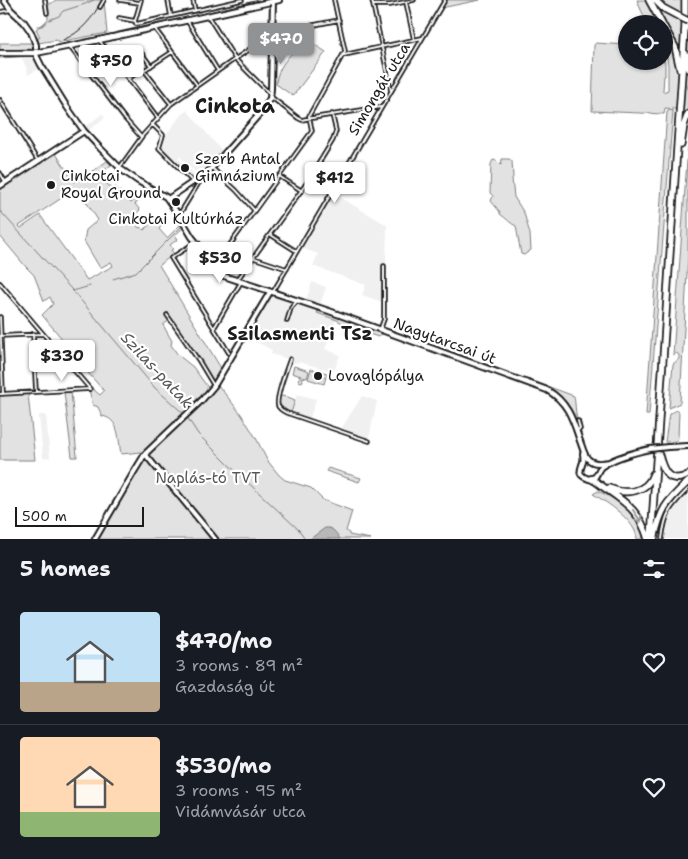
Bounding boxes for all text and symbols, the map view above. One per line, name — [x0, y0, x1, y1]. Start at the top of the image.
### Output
map controls — [618, 15, 673, 70]
button: locate — [618, 15, 673, 70]
pin: $470 — [251, 22, 311, 65]
text: $470 — [259, 28, 303, 49]
street label: Simongát utca — [343, 38, 415, 139]
pin: $750 — [81, 44, 141, 87]
text: $750 — [90, 50, 132, 71]
district label: Cinkota — [195, 93, 275, 119]
place label: Szerb Antal Gimnázium — [195, 149, 281, 186]
marker: Szerb Antal Gimnázium — [179, 162, 191, 174]
pin: $412 — [305, 162, 365, 204]
place label: Cinkotai Royal Ground — [61, 166, 162, 203]
text: $412 — [315, 167, 355, 188]
marker: Cinkotai Royal Ground — [45, 179, 57, 191]
marker: Cinkotai Kultúrház — [170, 196, 182, 208]
place label: Cinkotai Kultúrház — [109, 209, 243, 229]
pin: $530 — [190, 242, 250, 284]
text: $530 — [198, 247, 242, 268]
street label: Nagytarcsai út — [391, 313, 499, 369]
district label: Szilasmenti TSz — [227, 322, 373, 346]
water label: Szilas-patak — [116, 327, 198, 413]
pin: $330 — [32, 340, 92, 382]
text: $330 — [40, 345, 84, 366]
place label: Lovaglópálya — [328, 366, 425, 386]
marker: Lovaglópálya — [312, 370, 324, 382]
park label: Naplás-tó TVT — [156, 468, 260, 488]
scale bar — [15, 504, 144, 527]
text: 500 m — [22, 507, 67, 525]
one-way arrow — [632, 509, 642, 523]
text: 5 homes — [20, 555, 111, 583]
icon: filters — [640, 555, 668, 583]
text: $470/mo — [175, 627, 272, 655]
icon: home — [60, 632, 120, 692]
icon: heart — [640, 648, 668, 676]
text: 3 rooms · 89 m² — [175, 655, 303, 676]
text: Gazdaság út — [175, 676, 275, 697]
text: $530/mo — [175, 752, 272, 780]
icon: home — [60, 757, 120, 817]
icon: heart — [640, 773, 668, 801]
text: 3 rooms · 95 m² — [175, 780, 302, 801]
text: Vidámvásár utca — [175, 801, 306, 822]

